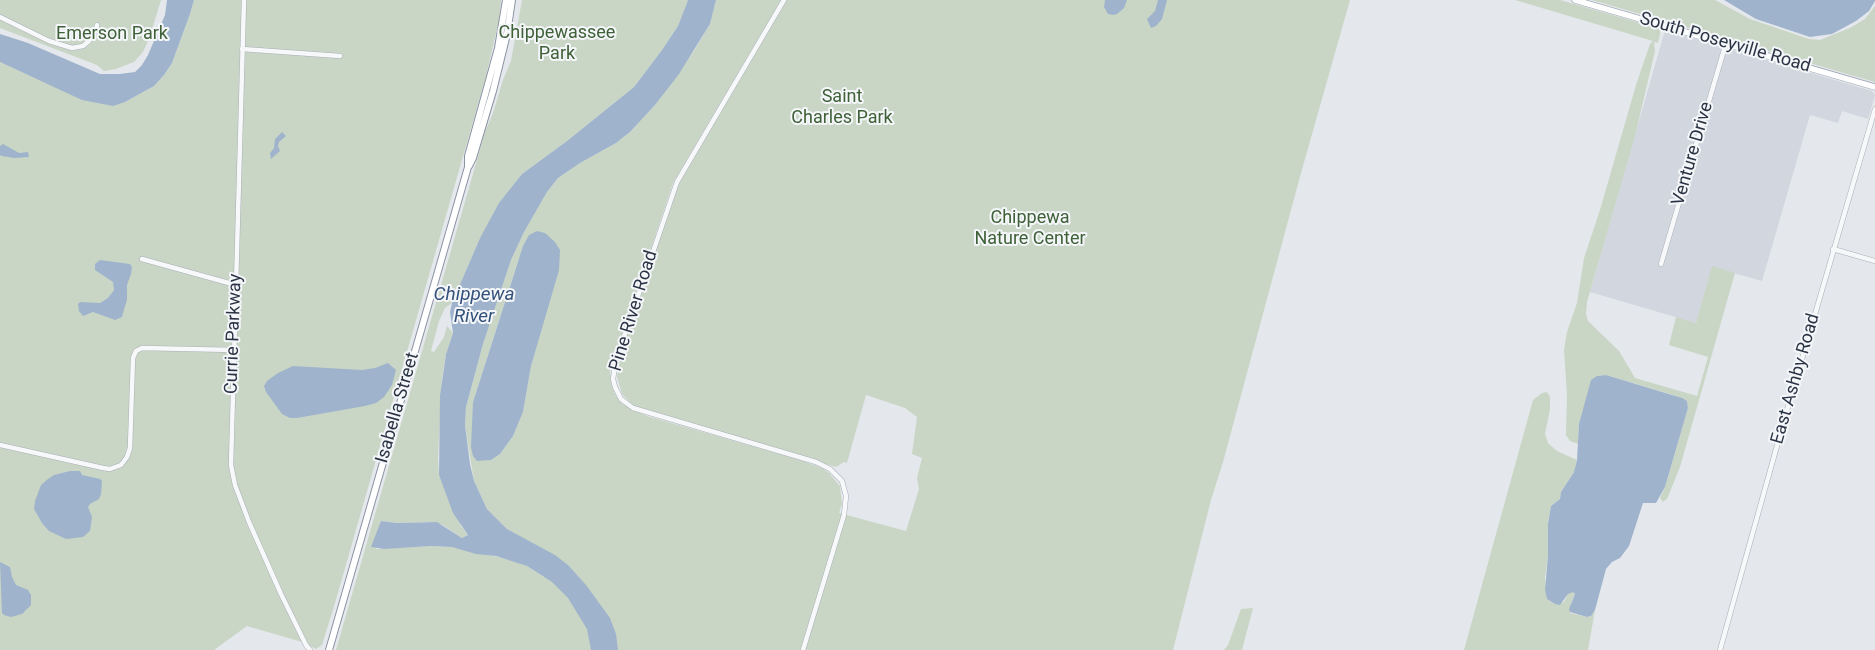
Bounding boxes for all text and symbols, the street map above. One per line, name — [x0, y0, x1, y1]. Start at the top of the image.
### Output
street label: South Poseyville Road — [1637, 8, 1813, 78]
park label: Chippewassee Park — [499, 22, 615, 64]
park label: Emerson Park — [56, 23, 168, 45]
park label: Saint Charles Park — [791, 86, 893, 128]
street label: Venture Drive — [1668, 100, 1718, 208]
park label: Chippewa Nature Center — [974, 207, 1086, 250]
street label: Pine River Road — [605, 248, 663, 374]
street label: Currie Parkway — [221, 274, 247, 394]
water label: Chippewa River — [434, 284, 514, 328]
street label: East Ashby Road — [1767, 311, 1825, 447]
street label: Isabella Street — [372, 350, 424, 466]

